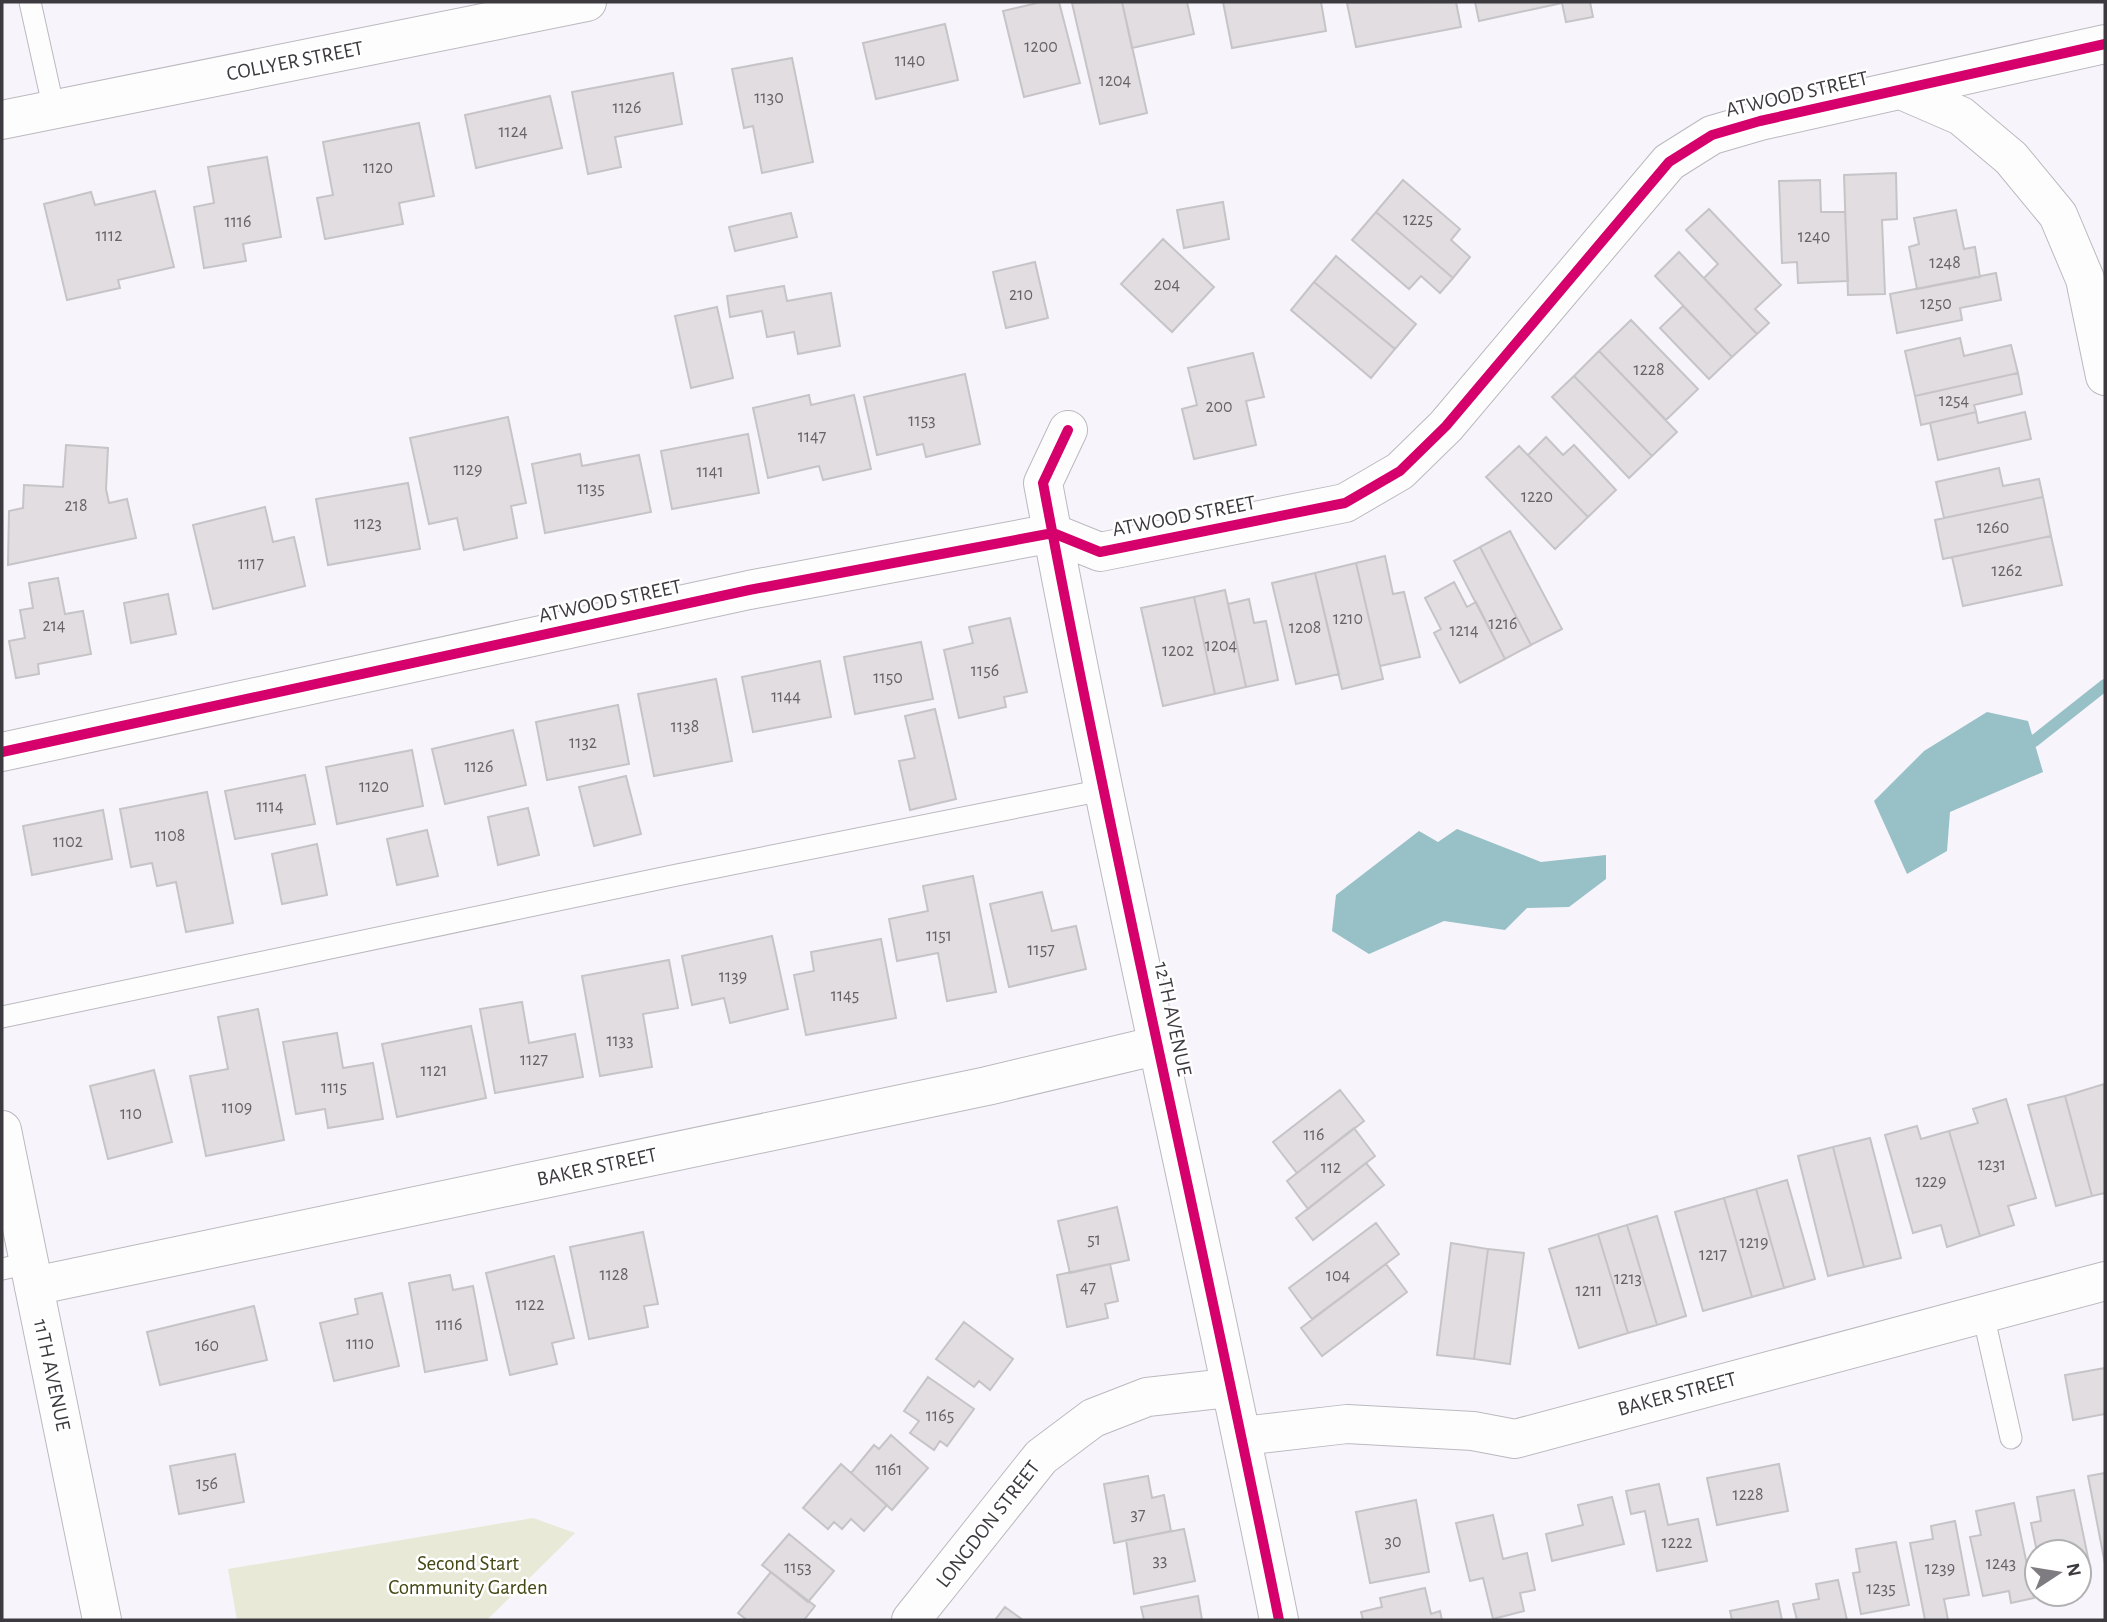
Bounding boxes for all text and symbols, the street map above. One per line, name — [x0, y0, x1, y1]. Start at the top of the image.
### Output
street label: COLLYER STREET — [225, 37, 365, 85]
house number: 1200 — [1024, 38, 1058, 56]
house number: 1140 — [895, 52, 925, 70]
street label: ATWOOD STREET — [1724, 67, 1870, 121]
house number: 1204 — [1099, 72, 1132, 90]
house number: 1130 — [754, 89, 784, 107]
house number: 1126 — [612, 99, 642, 117]
house number: 1124 — [498, 123, 528, 141]
house number: 1120 — [363, 159, 393, 177]
house number: 1225 — [1403, 211, 1433, 229]
house number: 1116 — [224, 213, 252, 231]
house number: 1112 — [96, 227, 122, 245]
house number: 1240 — [1798, 228, 1830, 246]
house number: 1248 — [1929, 254, 1961, 272]
house number: 204 — [1154, 276, 1181, 294]
house number: 210 — [1009, 286, 1033, 304]
house number: 1250 — [1920, 295, 1952, 313]
house number: 1228 — [1633, 361, 1665, 379]
house number: 1254 — [1939, 392, 1970, 410]
house number: 200 — [1205, 398, 1233, 416]
house number: 1153 — [908, 412, 936, 430]
house number: 1147 — [798, 428, 826, 446]
house number: 1129 — [453, 461, 483, 479]
house number: 1141 — [696, 463, 724, 481]
house number: 1135 — [577, 480, 605, 498]
house number: 1220 — [1521, 488, 1553, 506]
street label: ATWOOD STREET — [1111, 492, 1257, 540]
house number: 218 — [65, 497, 87, 515]
house number: 1123 — [354, 515, 382, 533]
house number: 1260 — [1977, 519, 2009, 537]
house number: 1117 — [238, 555, 264, 573]
house number: 1262 — [1991, 562, 2023, 580]
street label: ATWOOD STREET — [537, 576, 683, 626]
house number: 1210 — [1333, 610, 1363, 628]
house number: 1216 — [1488, 615, 1518, 633]
house number: 214 — [42, 617, 66, 635]
house number: 1208 — [1289, 619, 1321, 637]
house number: 1214 — [1449, 622, 1479, 640]
house number: 1204 — [1205, 637, 1238, 655]
house number: 1202 — [1162, 642, 1194, 660]
house number: 1156 — [971, 662, 999, 680]
house number: 1150 — [873, 669, 903, 687]
house number: 1144 — [771, 688, 801, 706]
house number: 1138 — [671, 718, 699, 736]
house number: 1132 — [569, 734, 597, 752]
house number: 1126 — [464, 758, 494, 776]
house number: 1120 — [359, 778, 389, 796]
house number: 1114 — [256, 798, 284, 816]
house number: 1108 — [155, 827, 185, 845]
house number: 1102 — [53, 833, 83, 851]
house number: 1151 — [926, 927, 952, 945]
house number: 1157 — [1027, 941, 1055, 959]
street label: 12TH AVENUE — [1151, 960, 1195, 1078]
house number: 1139 — [719, 968, 747, 986]
house number: 1145 — [831, 987, 859, 1005]
house number: 1133 — [606, 1032, 634, 1050]
house number: 1127 — [520, 1051, 548, 1069]
house number: 1121 — [421, 1062, 447, 1080]
house number: 1115 — [321, 1079, 347, 1097]
house number: 1109 — [222, 1099, 252, 1117]
house number: 110 — [120, 1105, 142, 1123]
house number: 116 — [1304, 1126, 1324, 1144]
street label: BAKER STREET — [535, 1144, 659, 1190]
house number: 1231 — [1978, 1156, 2006, 1174]
house number: 112 — [1321, 1159, 1341, 1177]
house number: 1229 — [1915, 1173, 1947, 1191]
house number: 51 — [1087, 1231, 1101, 1249]
house number: 1219 — [1739, 1234, 1769, 1252]
house number: 1217 — [1699, 1246, 1727, 1264]
house number: 1128 — [599, 1266, 629, 1284]
house number: 104 — [1326, 1267, 1351, 1285]
house number: 1213 — [1614, 1270, 1642, 1288]
house number: 47 — [1080, 1279, 1096, 1297]
house number: 1211 — [1576, 1282, 1602, 1300]
house number: 1122 — [516, 1296, 544, 1314]
house number: 1116 — [435, 1316, 463, 1334]
street label: 11TH AVENUE — [30, 1317, 74, 1433]
house number: 1110 — [346, 1335, 374, 1353]
house number: 160 — [195, 1337, 219, 1355]
street label: BAKER STREET — [1615, 1368, 1739, 1420]
house number: 1165 — [926, 1407, 954, 1425]
street label: LONGDON STREET — [932, 1457, 1044, 1591]
house number: 1161 — [875, 1461, 903, 1479]
house number: 156 — [196, 1475, 218, 1493]
house number: 1228 — [1732, 1486, 1764, 1504]
house number: 37 — [1131, 1506, 1145, 1524]
house number: 30 — [1385, 1533, 1401, 1551]
house number: 1222 — [1662, 1534, 1692, 1552]
north arrow — [2023, 1538, 2093, 1608]
house number: 33 — [1153, 1552, 1167, 1570]
park label: Second Start Community Garden — [388, 1553, 548, 1598]
house number: 1243 — [1986, 1555, 2016, 1573]
house number: 1153 — [784, 1559, 812, 1577]
house number: 1239 — [1925, 1560, 1955, 1578]
text: N — [2062, 1561, 2084, 1578]
house number: 1235 — [1866, 1580, 1896, 1598]

